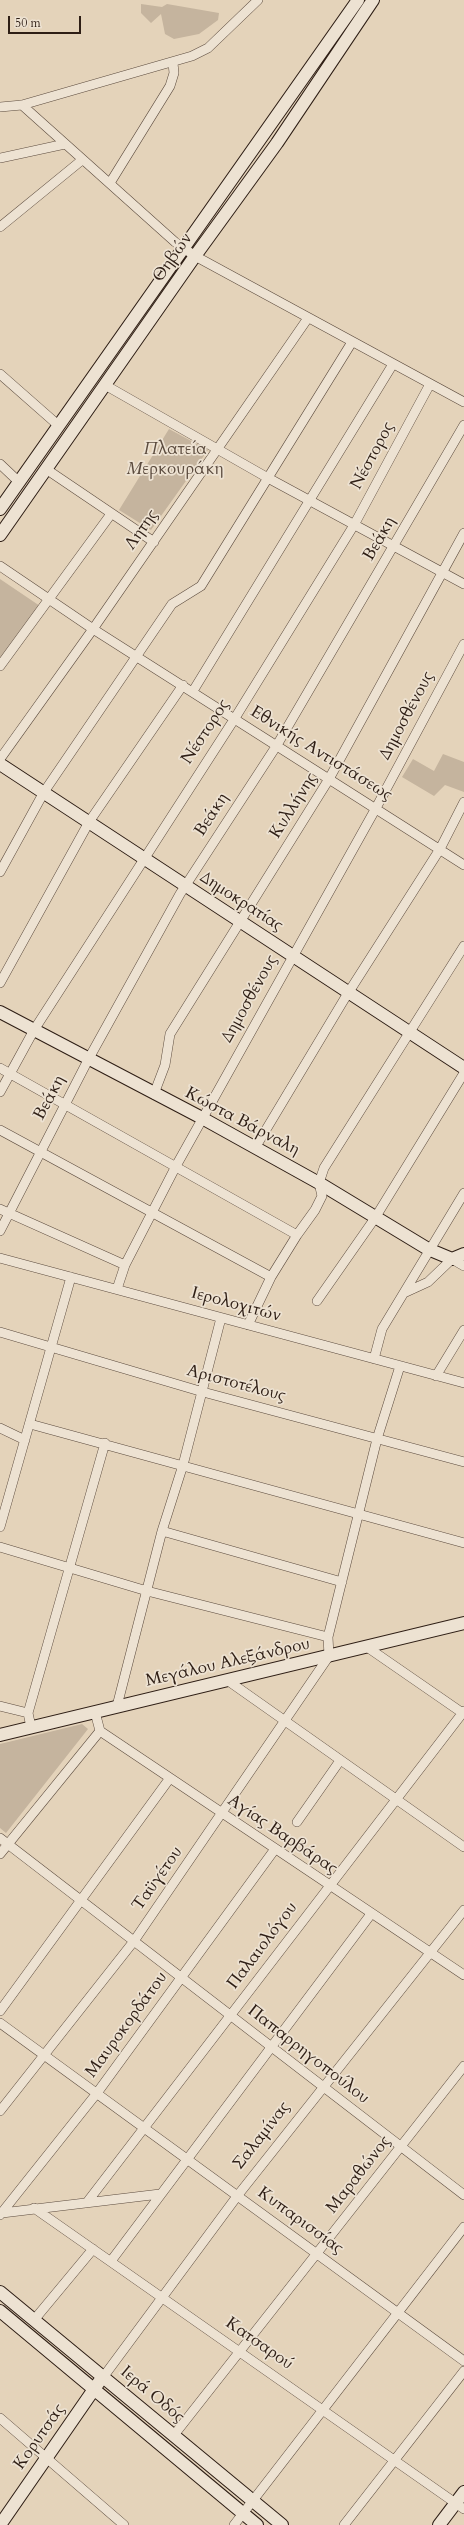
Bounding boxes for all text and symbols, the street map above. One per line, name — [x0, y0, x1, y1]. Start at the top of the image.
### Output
scale bar — [10, 8, 83, 34]
text: 50 m — [15, 15, 41, 31]
street label: Θηβών — [149, 230, 197, 286]
street label: Νέστορος — [347, 419, 399, 493]
park label: Πλατεία Μερκουράκη — [127, 440, 223, 480]
street label: Λητης — [121, 506, 163, 554]
street label: Βεάκη — [359, 513, 401, 565]
street label: Δημοσθένους — [375, 668, 439, 764]
street label: Νέστορος — [177, 696, 235, 768]
street label: Εθνικής Αντιστάσεως — [246, 702, 396, 806]
street label: Κυλλήνης — [266, 769, 322, 843]
street label: Βεάκη — [191, 790, 233, 840]
street label: Δημοκρατίας — [196, 868, 286, 936]
street label: Δημοσθένους — [217, 951, 283, 1047]
street label: Βεάκη — [30, 1072, 70, 1124]
street label: Κώστα Βάρναλη — [181, 1083, 303, 1161]
street label: Ιερολοχιτών — [189, 1283, 283, 1327]
street label: Αριστοτέλους — [184, 1361, 288, 1407]
street label: Μεγάλου Αλεξάνδρου — [144, 1634, 312, 1692]
street label: Αγίας Βαρβάρας — [223, 1791, 341, 1879]
street label: Ταϋγέτου — [128, 1843, 188, 1915]
street label: Παλαιολόγου — [224, 1898, 302, 1994]
street label: Μαυροκορδάτου — [82, 1968, 172, 2082]
street label: Παπαρρηγοπούλου — [243, 2001, 373, 2109]
street label: Σαλαμίνας — [229, 2098, 295, 2174]
street label: Μαραθώνος — [322, 2132, 396, 2218]
street label: Κυπαρισσίας — [253, 2183, 347, 2259]
street label: Κατσαρού — [221, 2313, 297, 2375]
street label: Ιερά Οδός — [116, 2362, 188, 2428]
street label: Κορυτσάς — [10, 2400, 70, 2474]

